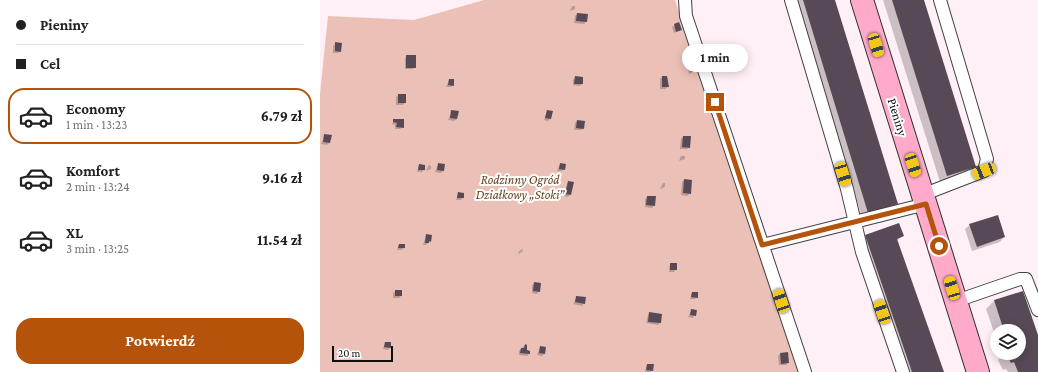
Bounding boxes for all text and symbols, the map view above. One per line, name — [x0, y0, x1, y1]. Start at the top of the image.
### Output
text: Pieniny — [40, 17, 88, 33]
car — [867, 32, 885, 58]
callout: 1 min — [682, 44, 748, 72]
text: 1 min — [700, 50, 730, 65]
text: Cel — [40, 56, 60, 72]
route end — [706, 93, 724, 111]
street label: Pieniny — [885, 96, 911, 139]
icon: car — [18, 98, 54, 134]
text: Economy — [66, 101, 125, 117]
text: 6.79 zł — [261, 108, 302, 124]
text: 1 min · 13:23 — [66, 117, 127, 132]
car — [904, 152, 922, 178]
icon: car — [18, 160, 54, 196]
car — [834, 161, 852, 187]
car — [971, 161, 997, 181]
text: Komfort — [66, 163, 120, 179]
text: 9.16 zł — [262, 170, 302, 186]
park label: Rodzinny Ogród Działkowy „Stoki” — [476, 172, 565, 202]
text: 2 min · 13:24 — [66, 179, 130, 194]
icon: car — [18, 222, 54, 258]
text: XL — [66, 225, 83, 241]
text: 11.54 zł — [257, 232, 302, 248]
route start — [930, 237, 948, 255]
text: 3 min · 13:25 — [66, 241, 129, 256]
car — [943, 275, 961, 301]
car — [772, 288, 790, 314]
car — [872, 299, 892, 325]
button: Potwierdź — [16, 318, 304, 364]
map controls — [990, 324, 1026, 360]
button: layers — [990, 324, 1026, 360]
scale bar — [332, 344, 393, 363]
text: 20 m — [338, 347, 360, 359]

